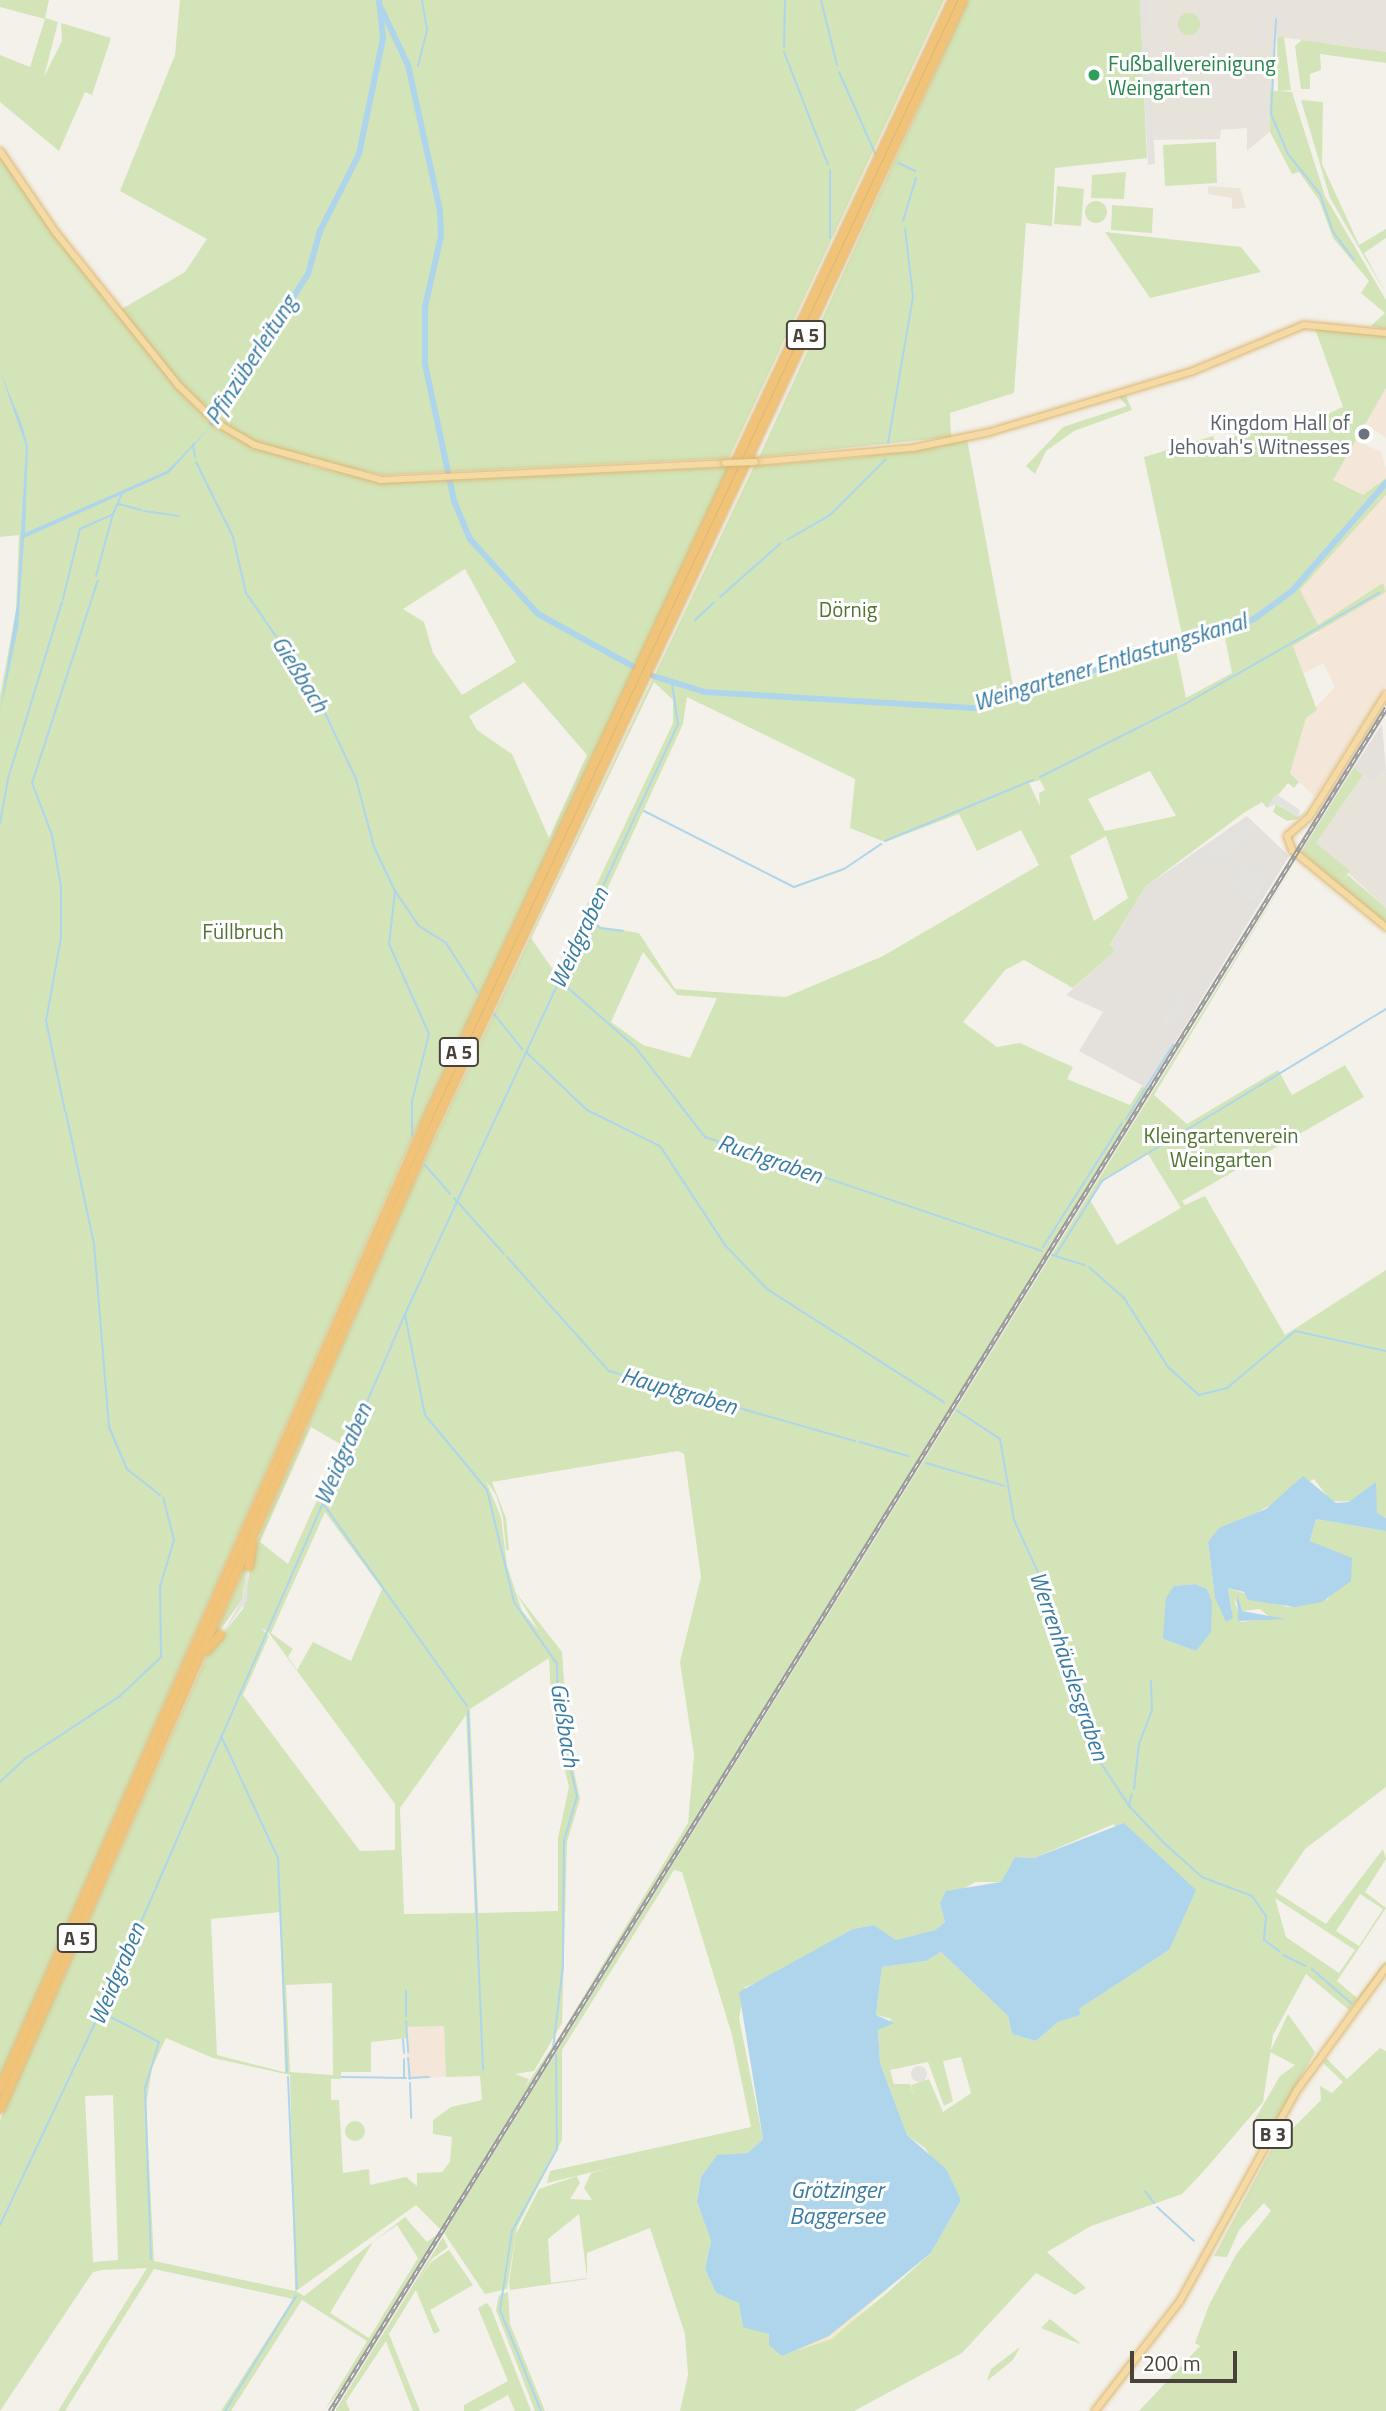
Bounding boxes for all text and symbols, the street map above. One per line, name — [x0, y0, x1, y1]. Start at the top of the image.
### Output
place label: Fußballvereinigung Weingarten — [1108, 50, 1276, 100]
marker: Fußballvereinigung Weingarten — [1086, 67, 1102, 83]
water label: Pfinzüberleitung — [199, 291, 303, 429]
road number: A 5 — [785, 320, 827, 350]
place label: Kingdom Hall of Jehovah's Witnesses — [1169, 409, 1350, 459]
marker: Kingdom Hall of Jehovah's Witnesses — [1356, 426, 1372, 442]
park label: Dörnig — [819, 596, 877, 622]
water label: Weingartener Entlastungskanal — [970, 607, 1250, 717]
water label: Gießbach — [266, 631, 334, 717]
water label: Weidgraben — [544, 883, 614, 993]
park label: Füllbruch — [202, 918, 284, 944]
road number: A 5 — [438, 1036, 480, 1068]
park label: Kleingartenverein Weingarten — [1143, 1122, 1299, 1172]
water label: Ruchgraben — [714, 1128, 826, 1190]
water label: Hauptgraben — [618, 1361, 740, 1421]
water label: Weidgraben — [308, 1399, 378, 1509]
water label: Werrenhäuslesgraben — [1024, 1568, 1114, 1764]
water label: Gießbach — [545, 1681, 585, 1769]
water label: Weidgraben — [83, 1919, 151, 2029]
road number: A 5 — [56, 1922, 98, 1954]
road number: B 3 — [1252, 2118, 1294, 2150]
water label: Grötzinger Baggersee — [789, 2176, 885, 2230]
scale bar — [1134, 2338, 1241, 2382]
text: 200 m — [1143, 2347, 1200, 2379]

